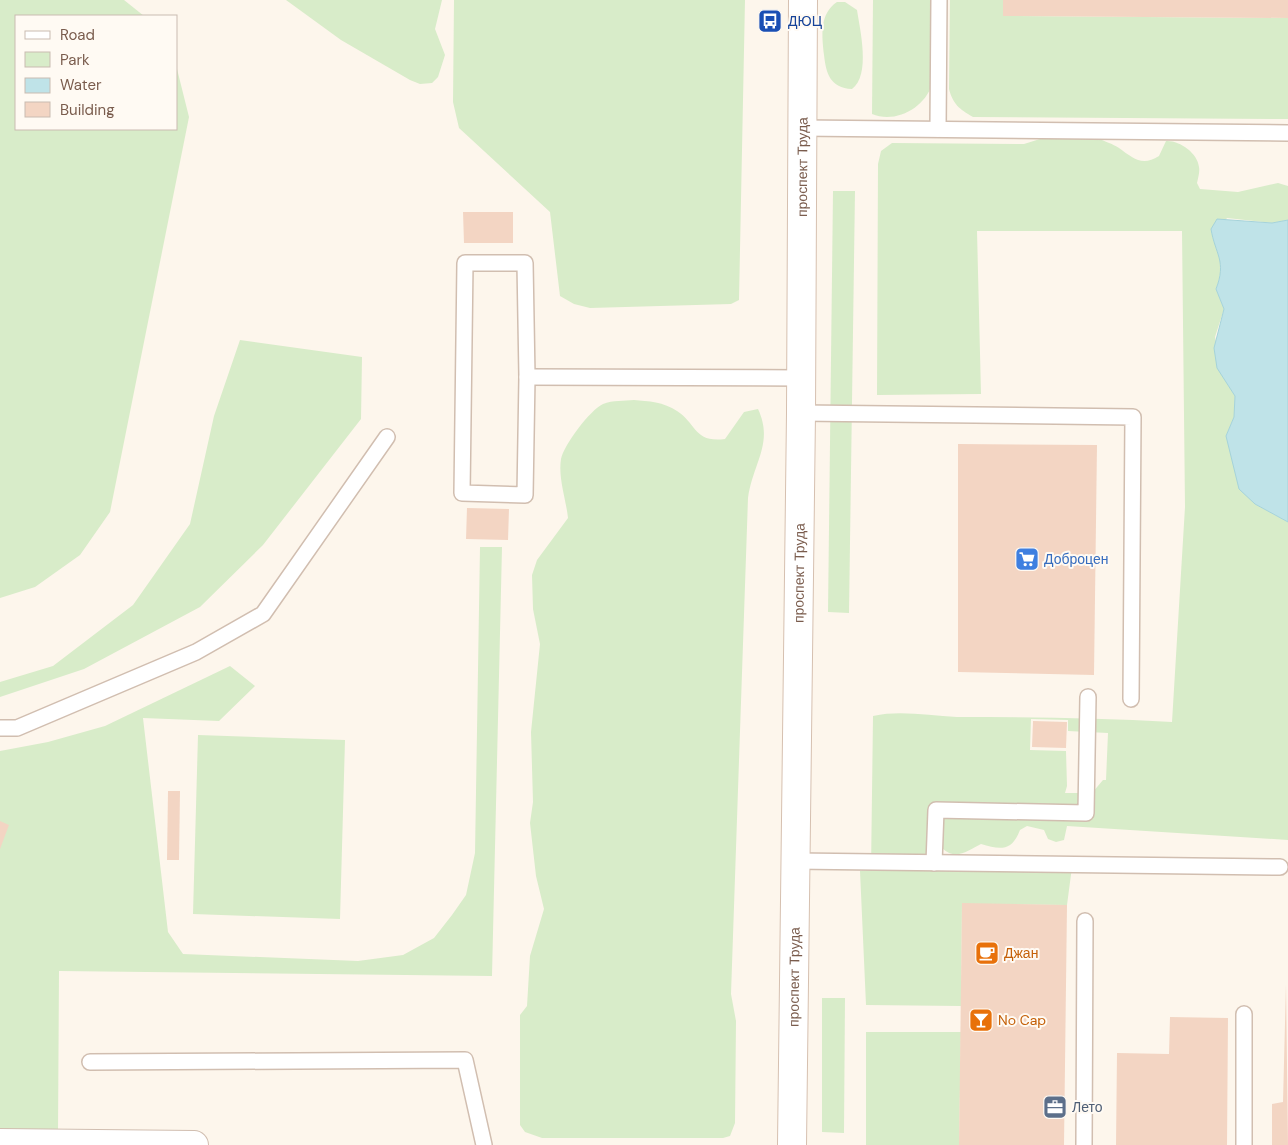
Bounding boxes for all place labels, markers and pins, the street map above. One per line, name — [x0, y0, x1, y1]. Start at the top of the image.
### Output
bus stop icon: ДЮЦ — [757, 8, 783, 34]
place label: ДЮЦ — [788, 12, 823, 30]
supermarket icon: Доброцен — [1014, 546, 1040, 572]
place label: Доброцен — [1044, 550, 1108, 568]
cafe icon: Джан — [974, 940, 1000, 966]
place label: Джан — [1004, 944, 1038, 962]
bar icon: No Cap — [968, 1007, 994, 1033]
place label: No Cap — [998, 1011, 1046, 1029]
office icon: Лето — [1042, 1094, 1068, 1120]
place label: Лето — [1072, 1098, 1103, 1116]

